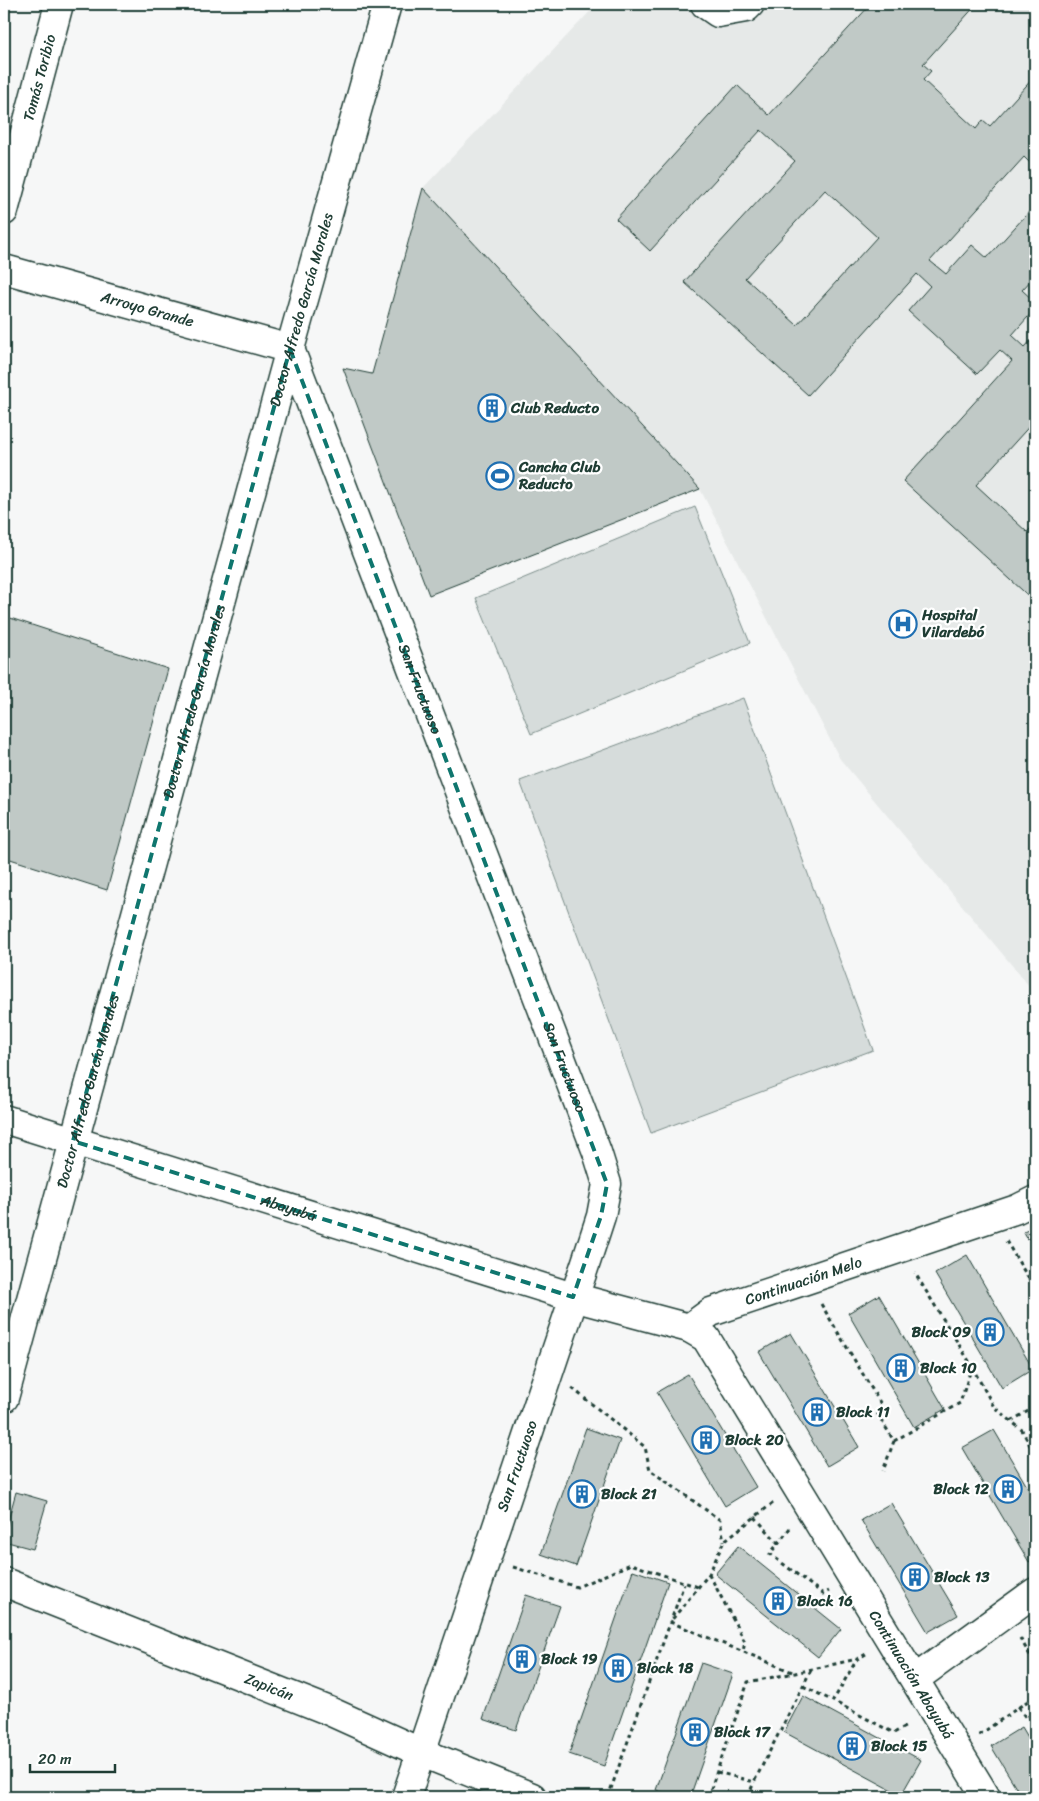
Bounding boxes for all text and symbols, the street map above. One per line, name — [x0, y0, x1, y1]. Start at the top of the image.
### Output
street label: Tomás Toribio — [15, 31, 64, 124]
street label: Doctor Alfredo García Morales — [262, 209, 341, 410]
street label: Arroyo Grande — [97, 283, 197, 335]
building icon: Club Reducto — [477, 393, 507, 423]
place label: Club Reducto — [510, 395, 599, 421]
place label: Cancha Club Reducto — [518, 454, 600, 497]
sports icon: Cancha Club Reducto — [485, 461, 515, 491]
street label: Doctor Alfredo García Morales — [155, 601, 233, 801]
place label: Hospital Vilardebó — [921, 602, 984, 645]
hospital icon: Hospital Vilardebó — [888, 609, 918, 639]
street label: San Fructuoso — [391, 640, 449, 739]
street label: Doctor Alfredo García Morales — [49, 990, 127, 1191]
street label: San Fructuoso — [535, 1018, 594, 1117]
street label: Abayubá — [256, 1187, 320, 1229]
street label: Continuación Melo — [741, 1249, 866, 1313]
building icon: Block 09 — [975, 1317, 1005, 1347]
place label: Block 09 — [912, 1319, 971, 1345]
building icon: Block 10 — [886, 1353, 916, 1383]
place label: Block 10 — [920, 1355, 977, 1381]
building icon: Block 11 — [802, 1397, 832, 1427]
place label: Block 11 — [836, 1399, 890, 1425]
street label: San Fructuoso — [489, 1416, 545, 1515]
building icon: Block 20 — [691, 1425, 721, 1455]
place label: Block 20 — [725, 1427, 784, 1453]
building icon: Block 12 — [993, 1474, 1023, 1504]
place label: Block 12 — [933, 1476, 989, 1502]
building icon: Block 21 — [567, 1479, 597, 1509]
place label: Block 21 — [601, 1481, 657, 1507]
building icon: Block 13 — [900, 1562, 930, 1592]
place label: Block 13 — [934, 1564, 990, 1590]
building icon: Block 16 — [763, 1586, 793, 1616]
place label: Block 16 — [797, 1588, 853, 1614]
street label: Continuación Abayubá — [862, 1605, 961, 1745]
building icon: Block 19 — [507, 1644, 537, 1674]
place label: Block 19 — [541, 1646, 597, 1672]
building icon: Block 18 — [603, 1653, 633, 1683]
place label: Block 18 — [637, 1655, 694, 1681]
street label: Zapicán — [240, 1666, 297, 1708]
building icon: Block 17 — [680, 1717, 710, 1747]
place label: Block 17 — [714, 1719, 771, 1745]
building icon: Block 15 — [837, 1731, 867, 1761]
place label: Block 15 — [871, 1733, 927, 1759]
scale bar — [30, 1741, 115, 1773]
text: 20 m — [38, 1746, 72, 1772]

